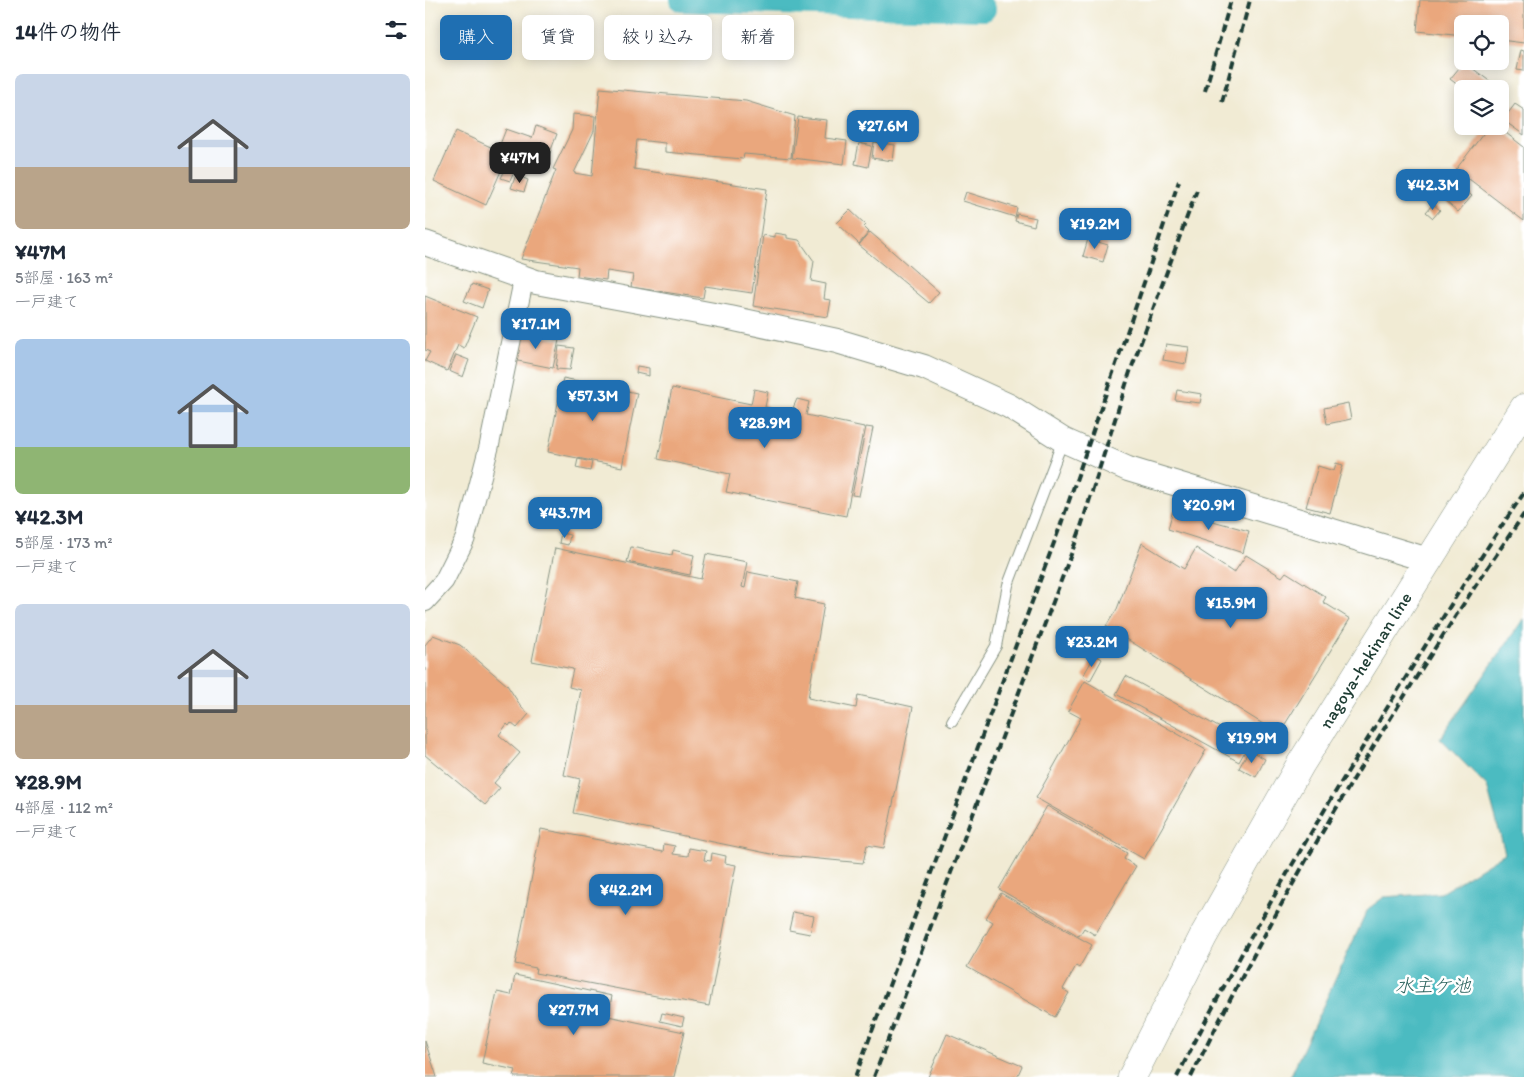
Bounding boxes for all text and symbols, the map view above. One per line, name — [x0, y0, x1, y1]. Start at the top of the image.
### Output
chip: 購入 — [440, 15, 512, 60]
chip: 賃貸 — [522, 15, 594, 60]
chip: 絞り込み — [604, 15, 712, 60]
chip: 新着 — [722, 15, 794, 60]
map controls — [1454, 15, 1509, 135]
button: locate — [1454, 15, 1509, 70]
icon: filters — [382, 16, 410, 44]
text: 14件の物件 — [15, 19, 121, 44]
button: layers — [1454, 80, 1509, 135]
icon: home — [168, 106, 258, 196]
pin: ¥27.6M — [842, 110, 924, 152]
text: ¥27.6M — [858, 116, 908, 135]
pin: ¥47M — [490, 142, 550, 184]
text: ¥47M — [500, 148, 540, 167]
pin: ¥42.3M — [1392, 168, 1474, 211]
text: ¥42.3M — [1407, 175, 1459, 194]
pin: ¥19.2M — [1054, 208, 1136, 250]
text: ¥19.2M — [1070, 214, 1120, 233]
text: ¥47M — [15, 239, 66, 264]
text: 5部屋 · 163 m² — [15, 268, 113, 287]
text: 一戸建て — [15, 292, 79, 311]
pin: ¥17.1M — [495, 308, 577, 350]
text: ¥17.1M — [512, 314, 560, 333]
icon: home — [168, 371, 258, 461]
pin: ¥57.3M — [552, 380, 634, 422]
text: ¥57.3M — [568, 386, 618, 405]
pin: ¥28.9M — [724, 406, 806, 449]
text: ¥28.9M — [739, 413, 791, 432]
pin: ¥20.9M — [1168, 488, 1250, 531]
text: ¥20.9M — [1183, 495, 1235, 514]
pin: ¥43.7M — [524, 496, 606, 539]
text: ¥43.7M — [539, 503, 591, 522]
text: ¥42.3M — [15, 504, 84, 529]
text: 5部屋 · 173 m² — [15, 533, 113, 552]
text: 一戸建て — [15, 557, 79, 576]
pin: ¥15.9M — [1190, 586, 1272, 629]
street label: nagoya-hekinan line — [1315, 588, 1417, 733]
text: ¥15.9M — [1206, 593, 1256, 612]
pin: ¥23.2M — [1051, 626, 1133, 668]
text: ¥23.2M — [1066, 632, 1118, 651]
icon: home — [168, 636, 258, 726]
pin: ¥19.9M — [1211, 722, 1293, 764]
text: ¥19.9M — [1227, 728, 1277, 747]
text: ¥28.9M — [15, 769, 82, 794]
text: 4部屋 · 112 m² — [15, 798, 113, 817]
text: 一戸建て — [15, 822, 79, 841]
pin: ¥42.2M — [585, 874, 667, 916]
text: ¥42.2M — [600, 880, 652, 899]
water label: 水主ケ池 — [1395, 974, 1472, 997]
pin: ¥27.7M — [533, 994, 615, 1036]
text: ¥27.7M — [549, 1000, 599, 1019]

